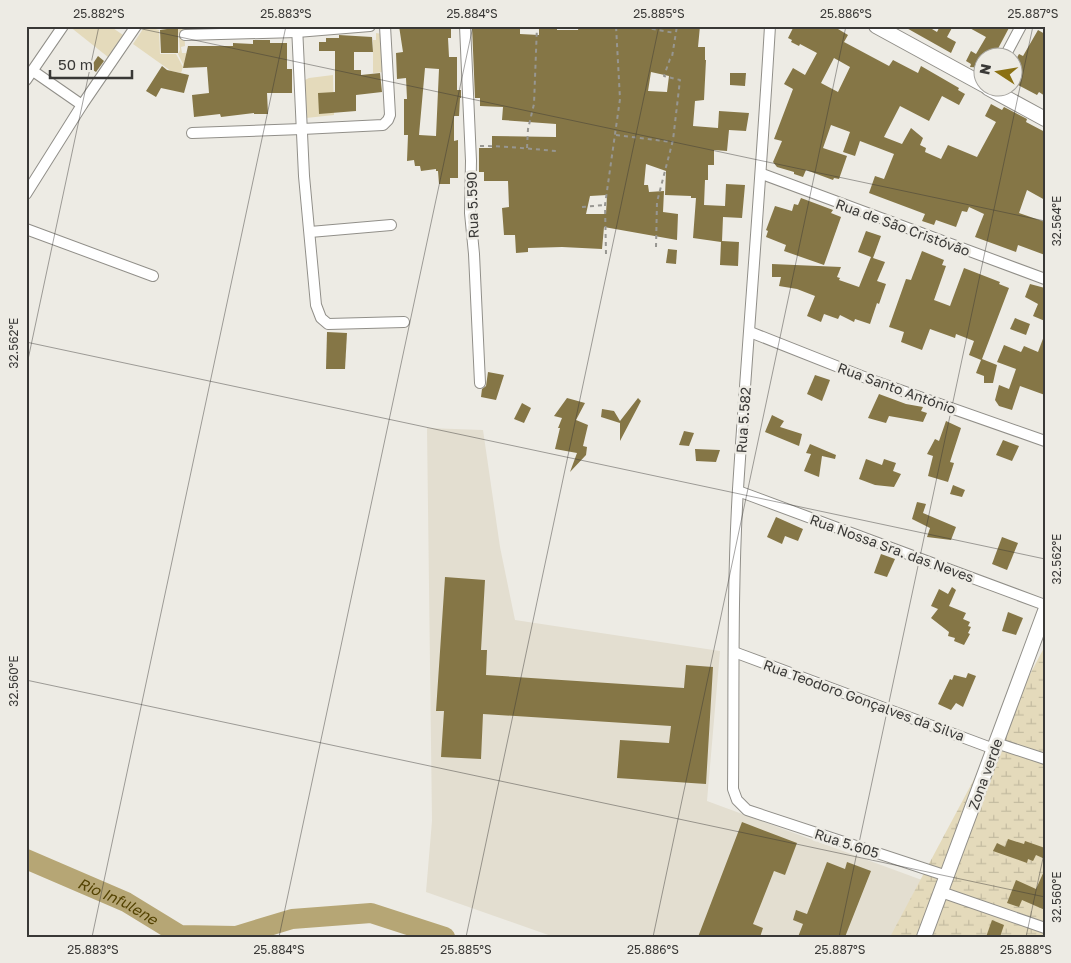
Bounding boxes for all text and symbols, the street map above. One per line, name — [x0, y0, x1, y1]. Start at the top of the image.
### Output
text: 25.882°S — [73, 6, 125, 21]
text: 25.883°S — [260, 6, 312, 21]
text: 25.884°S — [446, 6, 498, 21]
text: 25.885°S — [633, 6, 685, 21]
text: 25.886°S — [820, 6, 872, 21]
text: 25.887°S — [1008, 6, 1059, 21]
scale bar — [50, 48, 132, 80]
north arrow — [974, 48, 1024, 98]
text: 50 m — [58, 55, 93, 73]
text: N — [975, 62, 994, 76]
street label: Rua 5.590 — [462, 171, 482, 239]
street label: Rua de São Cristóvão — [833, 195, 973, 259]
text: 32.564°E — [1049, 196, 1064, 246]
text: 32.562°E — [6, 318, 21, 368]
street label: Rua Santo António — [836, 359, 958, 417]
street label: Rua 5.582 — [732, 386, 754, 454]
street label: Rua Nossa Sra. das Neves — [808, 510, 976, 586]
text: 32.562°E — [1049, 534, 1064, 584]
text: 32.560°E — [6, 655, 21, 707]
street label: Rua Teodoro Gonçalves da Silva — [761, 656, 967, 744]
street label: Zona verde — [964, 736, 1006, 812]
street label: Rua 5.605 — [813, 825, 881, 861]
text: 32.560°E — [1049, 871, 1064, 923]
water label: Rio Infulene — [75, 873, 162, 929]
text: 25.883°S — [67, 942, 119, 957]
text: 25.884°S — [253, 942, 305, 957]
text: 25.885°S — [440, 942, 492, 957]
text: 25.886°S — [627, 942, 679, 957]
text: 25.887°S — [815, 942, 866, 957]
text: 25.888°S — [1000, 942, 1052, 957]

